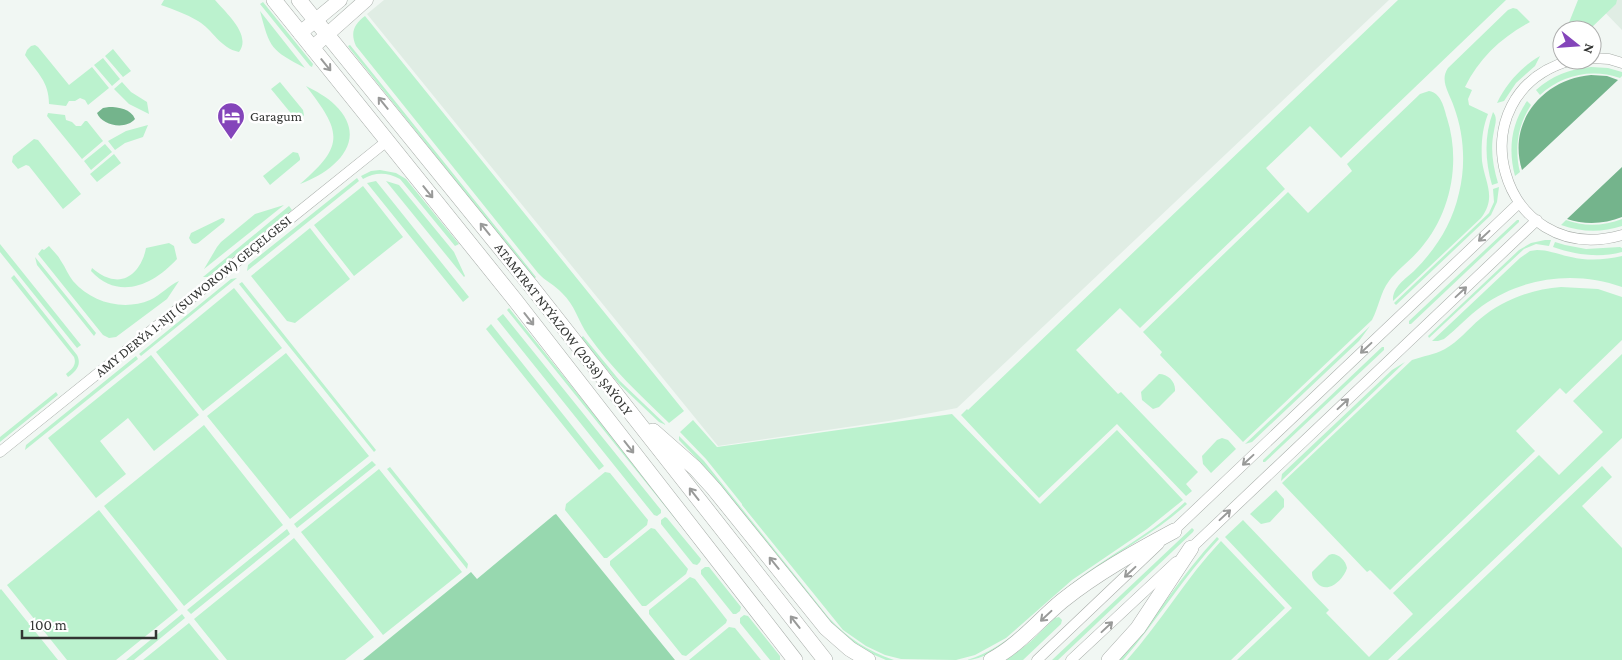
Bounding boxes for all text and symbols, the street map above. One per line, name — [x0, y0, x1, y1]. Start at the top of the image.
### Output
north arrow — [1552, 20, 1602, 70]
text: N — [1580, 42, 1598, 56]
one-way arrow — [320, 59, 331, 72]
one-way arrow — [377, 97, 388, 110]
hotel icon: Garagum — [216, 101, 246, 140]
place label: Garagum — [250, 108, 302, 124]
one-way arrow — [422, 185, 433, 198]
street label: AMY DERÝA 1-NJI (SUWOROW) GEÇELGESI — [92, 212, 295, 381]
one-way arrow — [479, 223, 490, 236]
one-way arrow — [1478, 230, 1490, 242]
street label: ATAMYRAT NYÝAZOW (2038) ŞAÝOLY — [491, 240, 637, 420]
one-way arrow — [1455, 286, 1467, 298]
one-way arrow — [524, 312, 535, 325]
one-way arrow — [1360, 342, 1372, 354]
one-way arrow — [1337, 398, 1349, 410]
one-way arrow — [624, 440, 635, 453]
one-way arrow — [1242, 454, 1254, 466]
one-way arrow — [689, 488, 700, 501]
one-way arrow — [1219, 509, 1231, 522]
one-way arrow — [768, 557, 779, 570]
one-way arrow — [1124, 566, 1137, 578]
scale bar — [22, 608, 156, 640]
one-way arrow — [1040, 610, 1053, 622]
one-way arrow — [789, 616, 800, 629]
text: 100 m — [30, 617, 67, 633]
one-way arrow — [1100, 621, 1113, 633]

